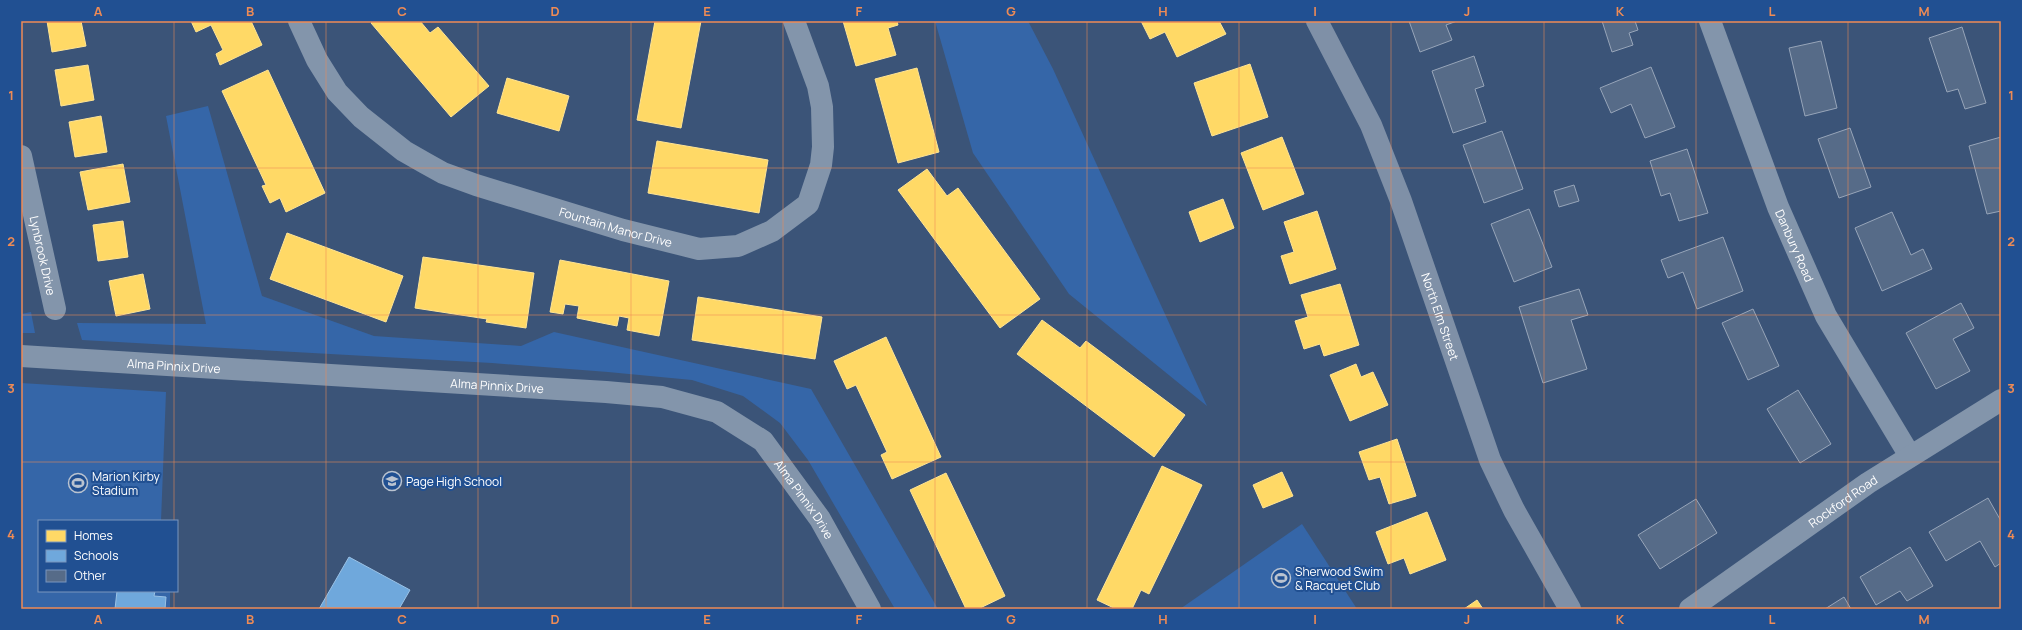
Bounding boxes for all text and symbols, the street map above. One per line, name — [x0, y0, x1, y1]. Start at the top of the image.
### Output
text: A — [94, 2, 103, 20]
text: B — [246, 2, 254, 20]
text: C — [397, 2, 407, 20]
text: D — [550, 2, 560, 20]
text: E — [703, 2, 711, 20]
text: F — [856, 2, 863, 20]
text: G — [1006, 2, 1016, 20]
text: H — [1158, 2, 1168, 20]
text: I — [1313, 2, 1317, 20]
text: J — [1464, 2, 1470, 20]
text: K — [1616, 2, 1625, 20]
text: L — [1769, 2, 1776, 20]
text: M — [1918, 2, 1930, 20]
text: 1 — [8, 86, 14, 104]
text: 1 — [2008, 86, 2014, 104]
street label: Fountain Manor Drive — [557, 202, 674, 251]
street label: Danbury Road — [1771, 206, 1818, 284]
street label: Lynbrook Drive — [26, 214, 60, 297]
text: 2 — [7, 232, 15, 250]
text: 2 — [2007, 232, 2015, 250]
street label: North Elm Street — [1418, 270, 1464, 363]
street label: Alma Pinnix Drive — [126, 354, 221, 377]
street label: Alma Pinnix Drive — [450, 374, 544, 397]
text: 3 — [7, 379, 15, 397]
text: 3 — [2007, 379, 2015, 397]
street label: Alma Pinnix Drive — [771, 456, 838, 542]
place label: Marion Kirby Stadium — [92, 468, 161, 499]
school or university icon: Page High School — [381, 470, 403, 492]
street label: Rockford Road — [1805, 471, 1880, 531]
sports icon: Marion Kirby Stadium — [67, 472, 89, 494]
place label: Page High School — [406, 473, 502, 490]
legend — [38, 520, 178, 592]
text: 4 — [7, 525, 15, 543]
text: 4 — [2007, 525, 2015, 543]
text: Homes — [74, 527, 113, 544]
text: Schools — [74, 547, 118, 564]
place label: Sherwood Swim & Racquet Club — [1295, 563, 1383, 594]
text: Other — [74, 567, 107, 584]
sports icon: Sherwood Swim & Racquet Club — [1270, 567, 1292, 589]
text: A — [94, 610, 103, 628]
text: B — [246, 610, 254, 628]
text: C — [397, 610, 407, 628]
text: D — [550, 610, 560, 628]
text: E — [703, 610, 711, 628]
text: F — [856, 610, 863, 628]
text: G — [1006, 610, 1016, 628]
text: H — [1158, 610, 1168, 628]
text: I — [1313, 610, 1317, 628]
text: J — [1464, 610, 1470, 628]
text: K — [1616, 610, 1625, 628]
text: L — [1769, 610, 1776, 628]
text: M — [1918, 610, 1930, 628]

